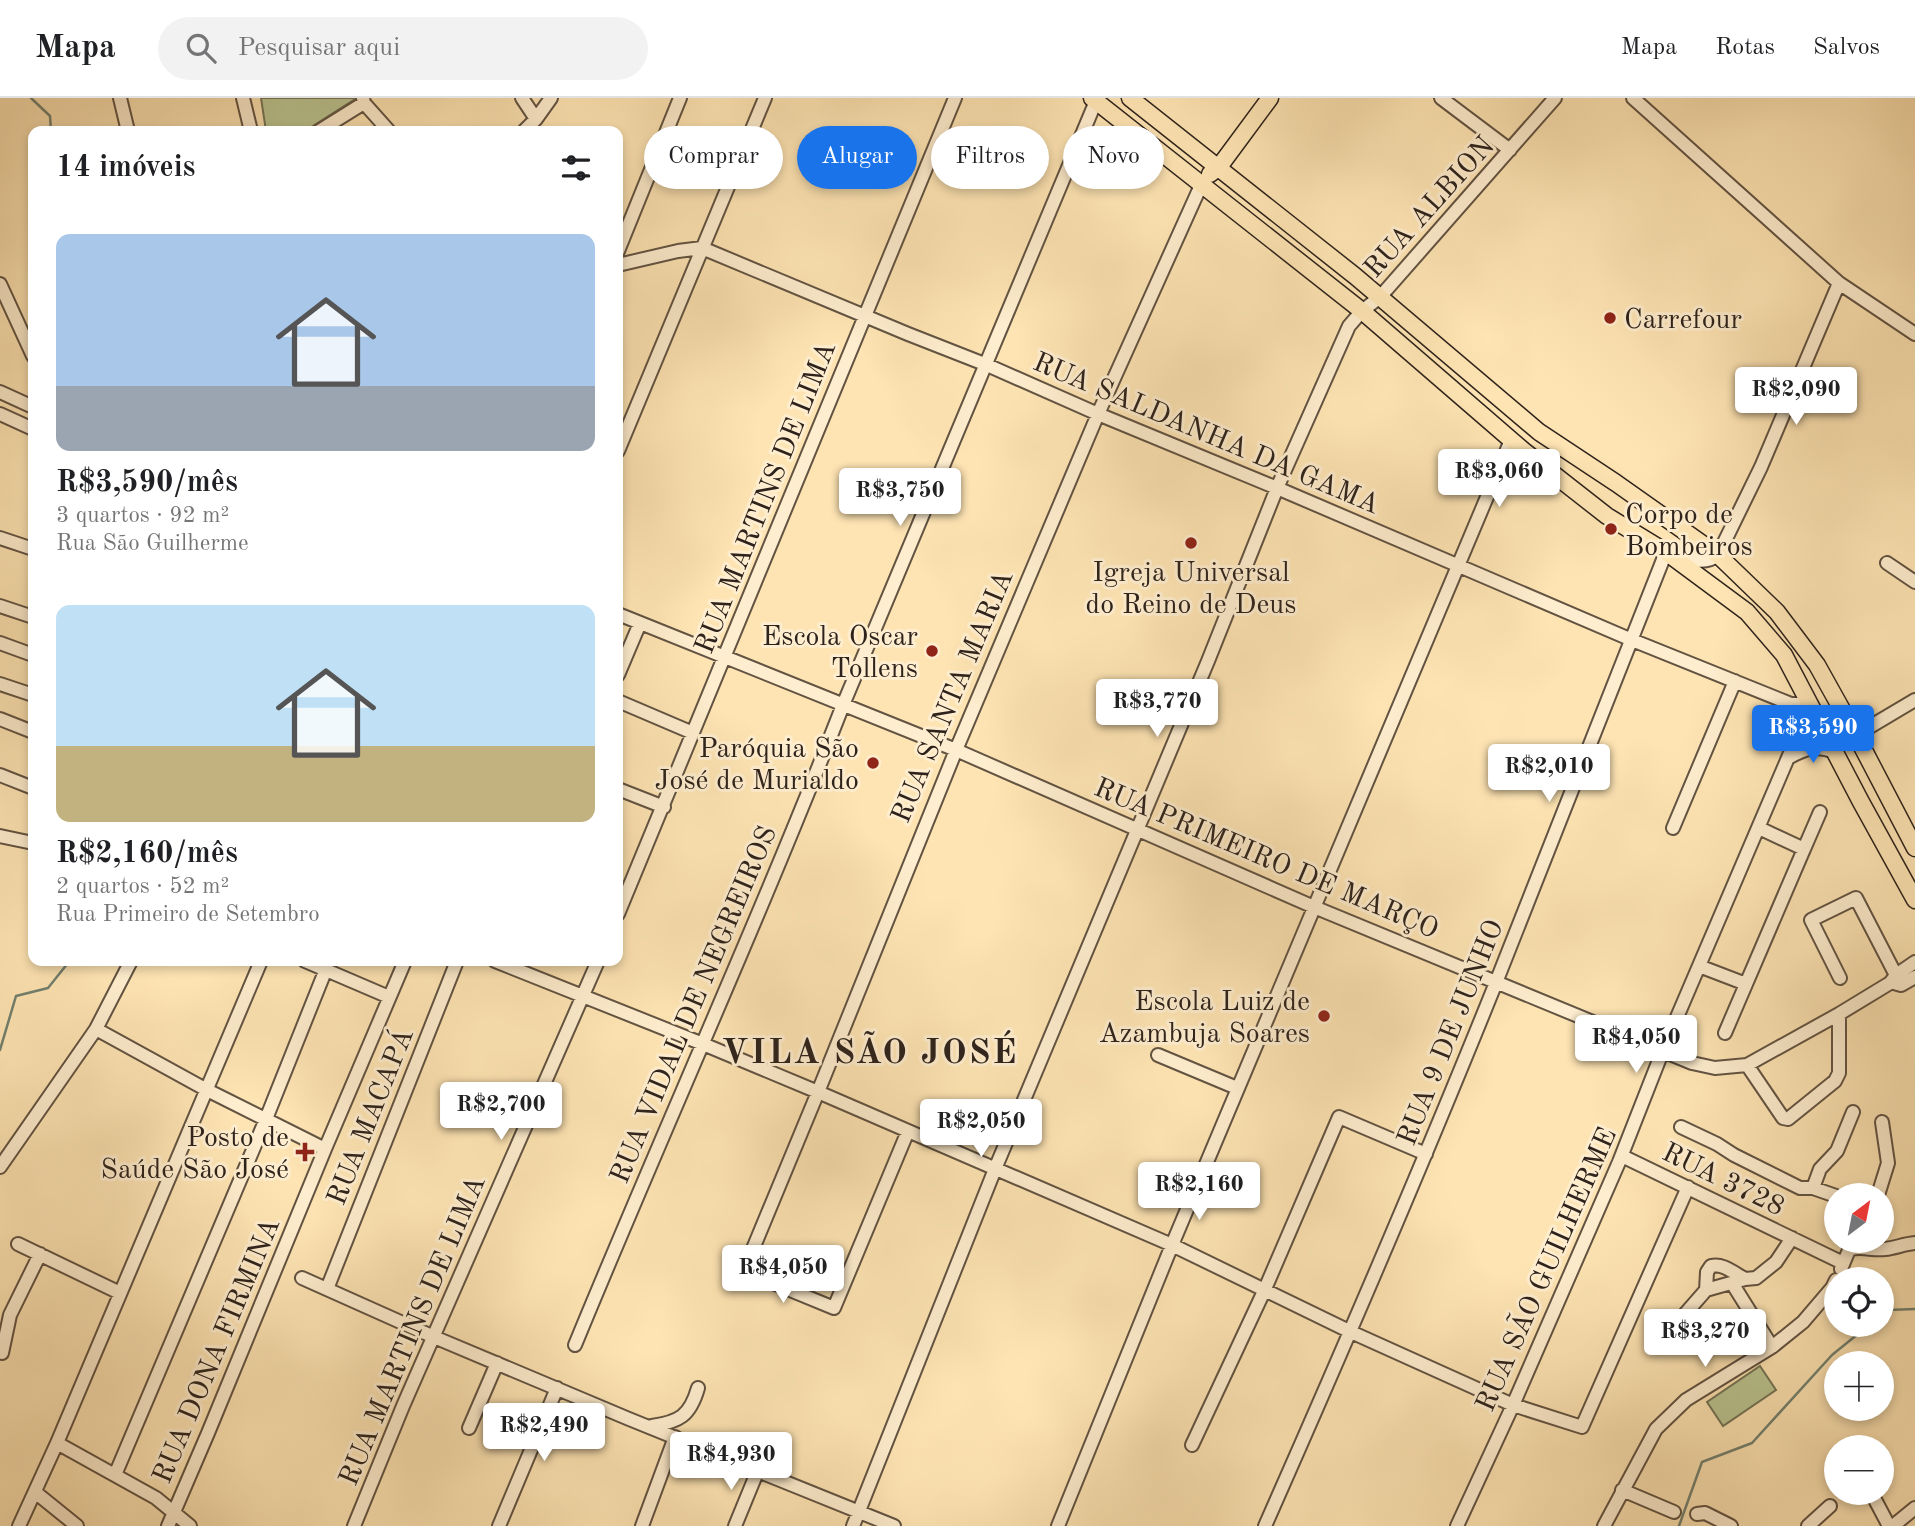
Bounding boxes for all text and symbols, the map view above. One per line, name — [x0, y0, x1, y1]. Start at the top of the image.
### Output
search box — [158, 17, 648, 80]
icon: search — [182, 29, 220, 67]
text: Mapa — [35, 32, 116, 65]
text: Pesquisar aqui — [238, 35, 400, 61]
text: Mapa — [1621, 36, 1677, 60]
text: Rotas — [1715, 36, 1775, 60]
text: Salvos — [1813, 36, 1880, 60]
chip: Comprar — [644, 126, 783, 189]
chip: Alugar — [797, 126, 917, 189]
chip: Filtros — [931, 126, 1049, 189]
chip: Novo — [1063, 126, 1164, 189]
street label: RUA ALBION — [1360, 132, 1501, 284]
icon: filters — [557, 149, 595, 187]
text: 14 imóveis — [56, 153, 195, 183]
icon: home — [263, 279, 389, 405]
place label: Carrefour — [1624, 307, 1742, 335]
marker: Carrefour — [1602, 310, 1618, 326]
street label: RUA MARTINS DE LIMA — [691, 338, 842, 658]
street label: RUA SALDANHA DA GAMA — [1029, 349, 1383, 521]
pin: R$2,090 — [1731, 368, 1861, 427]
text: R$2,090 — [1751, 378, 1841, 401]
pin: R$3,060 — [1434, 450, 1564, 509]
text: R$3,060 — [1454, 460, 1544, 483]
text: R$3,590/mês — [56, 468, 238, 498]
pin: R$3,750 — [835, 468, 965, 528]
text: R$3,750 — [855, 479, 945, 502]
place label: Corpo de Bombeiros — [1625, 502, 1753, 562]
text: 3 quartos · 92 m² — [56, 504, 229, 527]
marker: Corpo de Bombeiros — [1603, 521, 1619, 537]
text: Rua São Guilherme — [56, 532, 249, 555]
marker: Igreja Universal do Reino de Deus — [1183, 535, 1199, 551]
place label: Igreja Universal do Reino de Deus — [1086, 560, 1296, 620]
street label: RUA SANTA MARIA — [888, 567, 1020, 828]
place label: Escola Oscar Tollens — [762, 624, 918, 684]
marker: Escola Oscar Tollens — [924, 643, 940, 659]
icon: home — [263, 650, 389, 776]
pin: R$3,770 — [1092, 680, 1222, 739]
text: R$3,770 — [1112, 690, 1202, 713]
pin: R$3,590 — [1748, 706, 1878, 765]
text: R$3,590 — [1768, 716, 1858, 739]
place label: Paróquia São José de Murialdo — [654, 736, 859, 796]
pin: R$2,010 — [1484, 744, 1614, 804]
marker: Paróquia São José de Murialdo — [865, 755, 881, 771]
text: R$2,010 — [1504, 755, 1594, 778]
street label: RUA PRIMEIRO DE MARÇO — [1090, 774, 1442, 945]
street label: RUA VIDAL DE NEGREIROS — [607, 822, 783, 1188]
text: R$2,160/mês — [56, 839, 238, 869]
text: 2 quartos · 52 m² — [56, 875, 229, 898]
text: Rua Primeiro de Setembro — [56, 903, 320, 926]
street label: RUA 9 DE JUNHO — [1394, 916, 1510, 1150]
place label: Escola Luiz de Azambuja Soares — [1099, 989, 1310, 1049]
marker: Escola Luiz de Azambuja Soares — [1316, 1008, 1332, 1024]
pin: R$4,050 — [1571, 1016, 1701, 1075]
street label: RUA MACAPÁ — [319, 1023, 420, 1210]
text: R$4,050 — [1591, 1026, 1681, 1049]
district label: VILA SÃO JOSÉ — [721, 1030, 1019, 1071]
pin: R$2,700 — [436, 1082, 566, 1142]
text: R$2,700 — [456, 1093, 546, 1116]
pin: R$2,050 — [916, 1100, 1046, 1159]
text: R$2,050 — [936, 1110, 1026, 1133]
street label: RUA SÃO GUILHERME — [1468, 1122, 1623, 1416]
place label: Posto de Saúde São José — [101, 1125, 289, 1185]
street label: RUA 3728 — [1657, 1139, 1788, 1222]
marker: Posto de Saúde São José — [295, 1142, 315, 1162]
pin: R$2,160 — [1134, 1162, 1264, 1222]
street label: RUA MARTINS DE LIMA — [336, 1172, 492, 1490]
text: R$2,160 — [1154, 1173, 1244, 1196]
north arrow — [1824, 1183, 1894, 1253]
map controls — [1824, 1183, 1894, 1505]
street label: RUA DONA FIRMINA — [149, 1214, 286, 1488]
pin: R$4,050 — [718, 1246, 848, 1305]
text: R$4,050 — [738, 1256, 828, 1279]
button: locate — [1824, 1267, 1894, 1337]
pin: R$3,270 — [1640, 1310, 1770, 1369]
text: R$3,270 — [1660, 1320, 1750, 1343]
button: + — [1824, 1351, 1894, 1421]
pin: R$2,490 — [479, 1404, 609, 1463]
text: R$2,490 — [499, 1414, 589, 1437]
pin: R$4,930 — [666, 1432, 796, 1492]
button: − — [1824, 1435, 1894, 1505]
text: R$4,930 — [686, 1443, 776, 1466]

